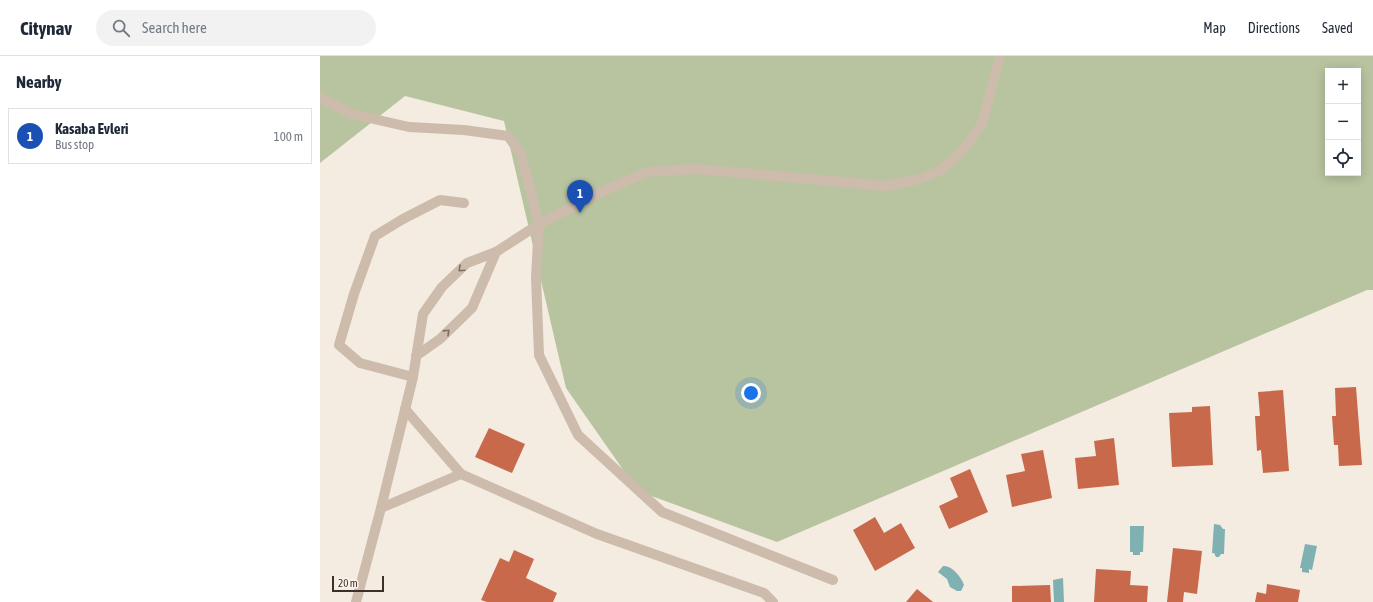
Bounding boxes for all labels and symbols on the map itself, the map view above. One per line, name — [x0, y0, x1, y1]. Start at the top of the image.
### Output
pin: 1 — [567, 180, 593, 213]
one-way arrow — [458, 264, 466, 272]
one-way arrow — [442, 329, 450, 337]
your location — [741, 383, 761, 403]
scale bar — [332, 574, 384, 593]

